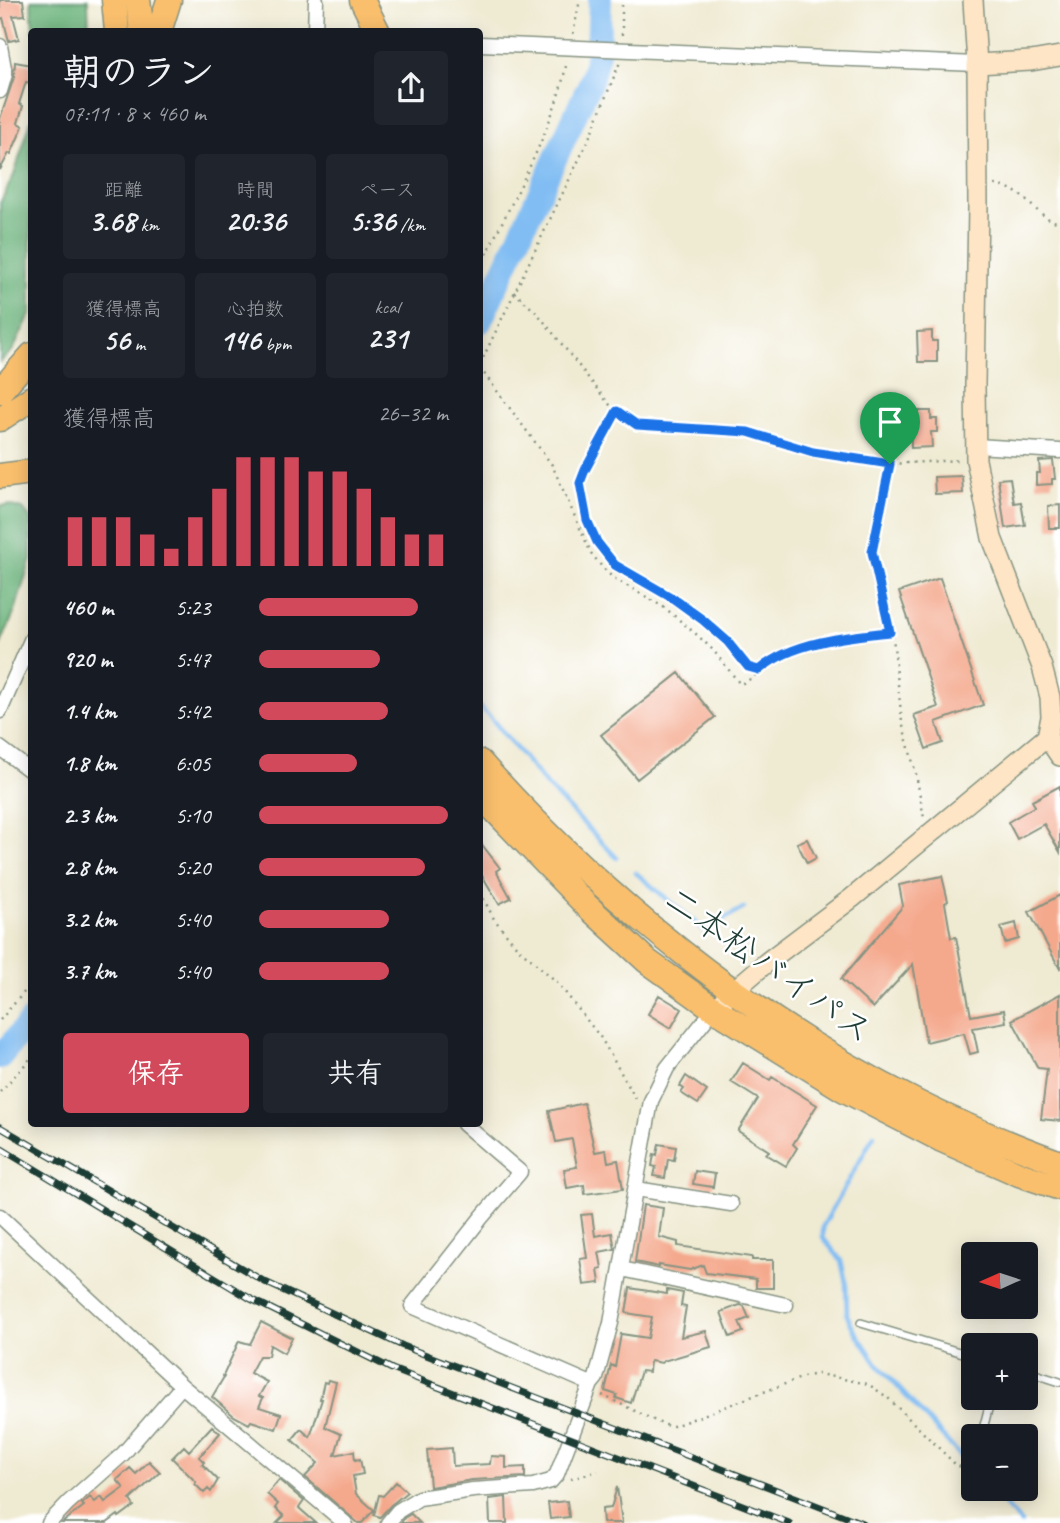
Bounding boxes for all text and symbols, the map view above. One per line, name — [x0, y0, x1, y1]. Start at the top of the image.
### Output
text: 朝のラン — [63, 49, 215, 96]
button: share — [374, 51, 448, 125]
text: 07:11 · 8 × 460 m — [63, 99, 206, 128]
text: 距離 — [105, 178, 143, 202]
text: 時間 — [236, 178, 275, 202]
text: ペース — [359, 178, 415, 202]
text: 3.68 — [89, 202, 136, 240]
text: 20:36 — [225, 202, 286, 240]
text: 5:36 — [349, 202, 396, 240]
text: km — [136, 213, 159, 237]
text: /km — [396, 213, 425, 237]
text: kcal — [375, 295, 400, 319]
text: 獲得標高 — [86, 297, 162, 321]
text: 心拍数 — [227, 297, 284, 321]
text: 231 — [367, 319, 407, 357]
text: 56 — [103, 321, 130, 359]
text: 146 — [220, 321, 261, 359]
text: m — [130, 332, 145, 356]
text: bpm — [261, 332, 291, 356]
pin — [860, 392, 920, 464]
text: 26–32 m — [378, 399, 448, 428]
icon: arrive — [871, 403, 909, 441]
text: 獲得標高 — [63, 404, 155, 433]
text: 460 m — [63, 593, 113, 622]
text: 5:23 — [175, 593, 211, 622]
text: 920 m — [63, 645, 112, 674]
text: 5:47 — [175, 645, 211, 674]
text: 1.4 km — [63, 697, 117, 726]
text: 5:42 — [175, 697, 211, 726]
text: 1.8 km — [63, 749, 117, 778]
text: 6:05 — [175, 749, 211, 778]
text: 2.3 km — [63, 801, 117, 830]
text: 5:10 — [175, 801, 211, 830]
text: 2.8 km — [63, 853, 117, 882]
text: 5:20 — [175, 853, 211, 882]
street label: 二本松バイパス — [656, 877, 882, 1053]
text: 3.2 km — [63, 905, 117, 934]
text: 5:40 — [175, 905, 211, 934]
text: 3.7 km — [63, 957, 116, 986]
text: 5:40 — [175, 957, 211, 986]
button: 保存 — [63, 1033, 249, 1113]
button: 共有 — [263, 1033, 448, 1113]
north arrow — [961, 1242, 1038, 1320]
map controls — [961, 1242, 1038, 1501]
button: + — [961, 1333, 1038, 1410]
button: − — [961, 1424, 1038, 1501]

